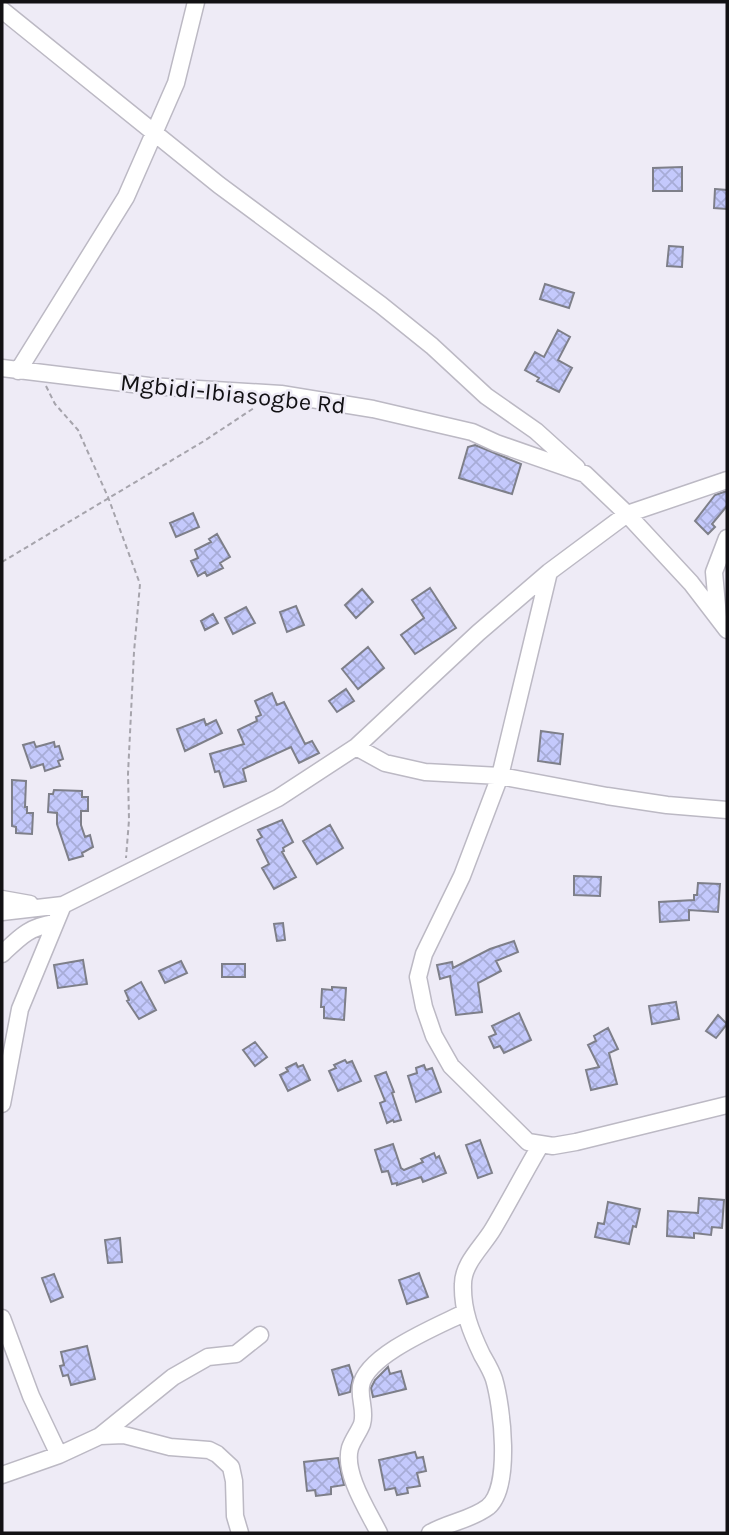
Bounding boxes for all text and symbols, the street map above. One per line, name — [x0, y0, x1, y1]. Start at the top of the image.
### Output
street label: Mgbidi-Ibiasogbe Rd — [119, 368, 347, 420]

